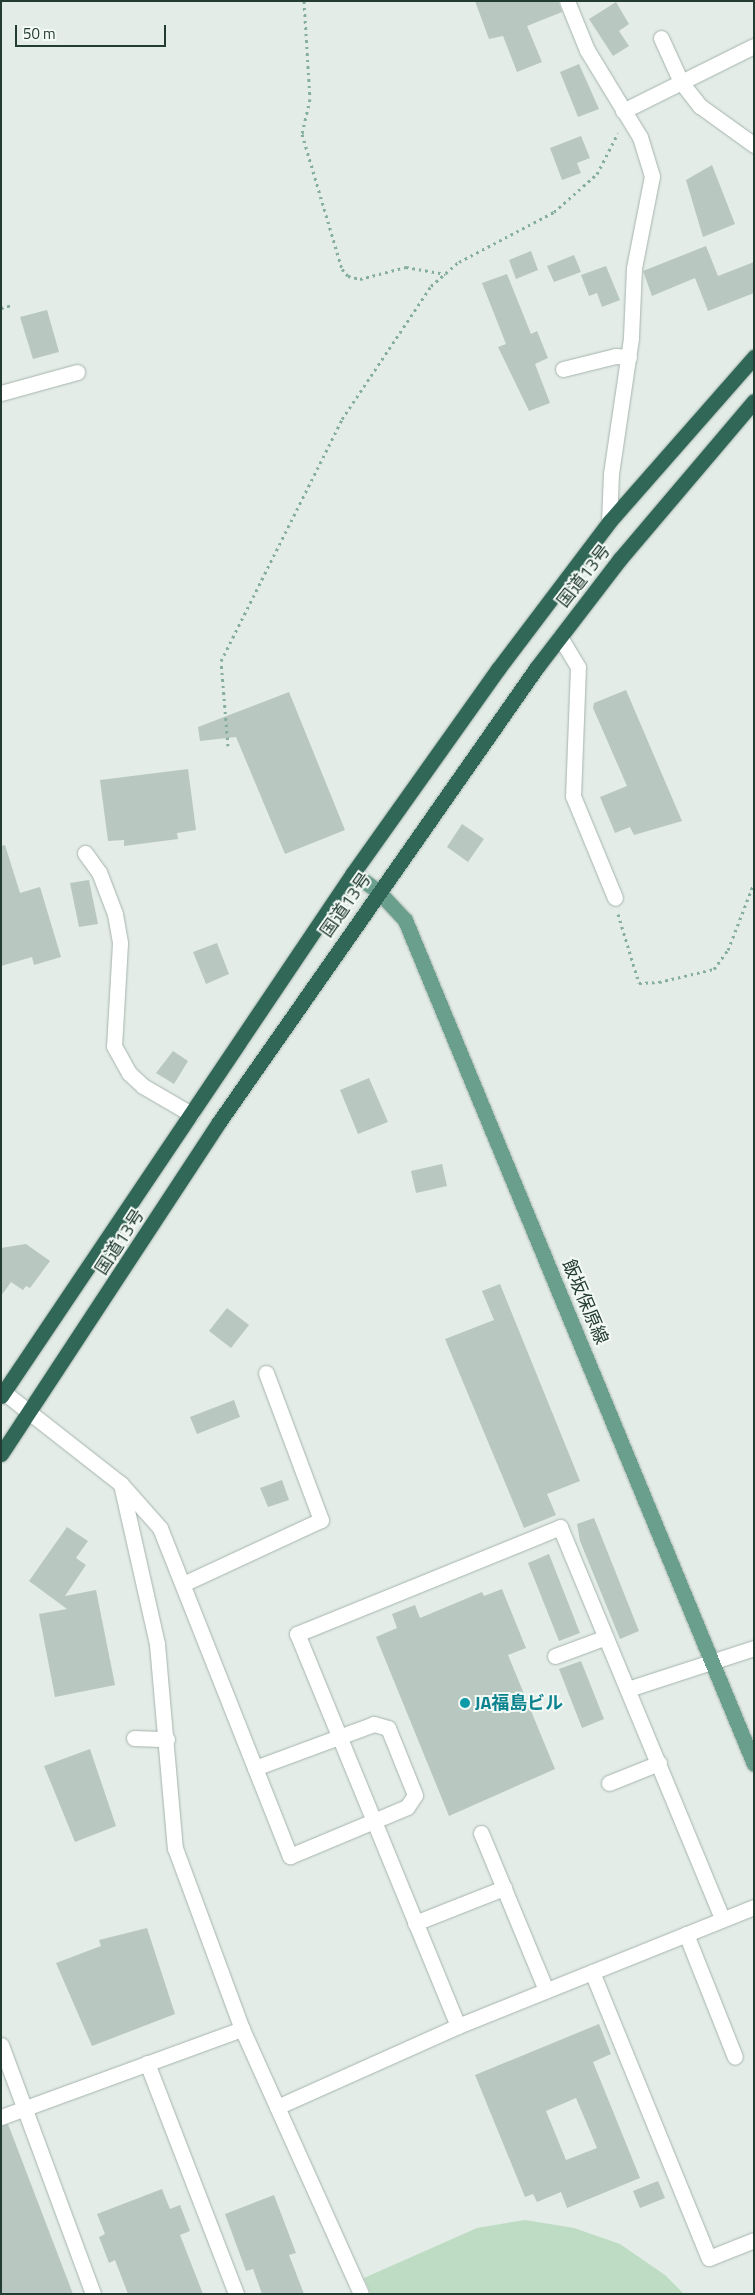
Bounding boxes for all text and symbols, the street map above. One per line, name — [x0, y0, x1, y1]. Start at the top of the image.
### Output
scale bar — [18, 15, 169, 47]
text: 50 m — [23, 22, 56, 45]
street label: 国道13号 — [553, 540, 615, 612]
street label: 国道13号 — [316, 868, 376, 942]
street label: 国道13号 — [91, 1205, 149, 1279]
street label: 飯坂保原線 — [557, 1256, 613, 1348]
place label: JA福島ビル — [475, 1692, 563, 1714]
marker: JA福島ビル — [459, 1697, 471, 1709]

